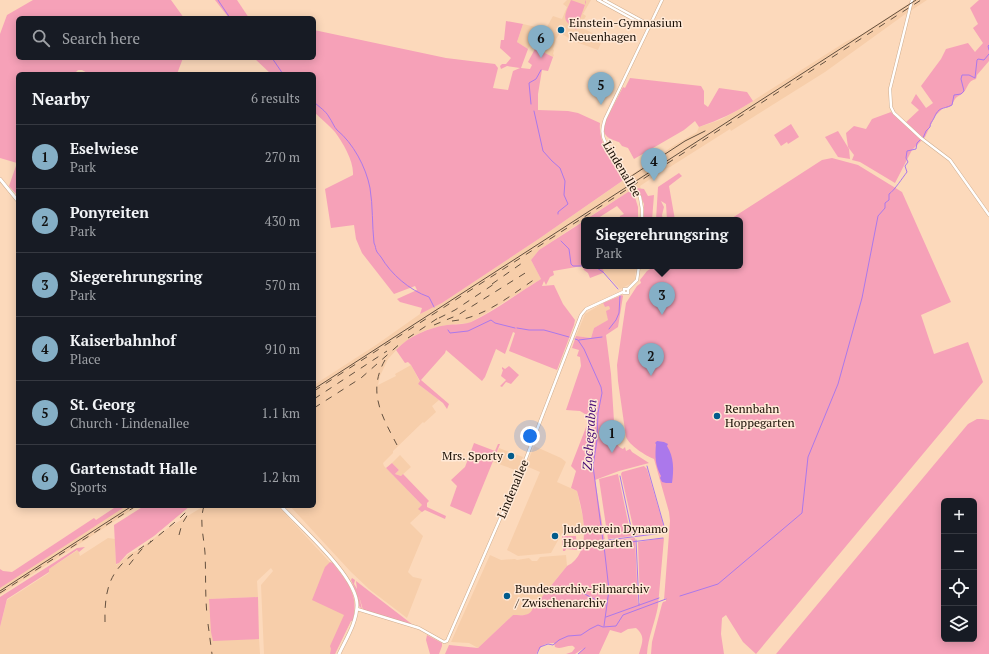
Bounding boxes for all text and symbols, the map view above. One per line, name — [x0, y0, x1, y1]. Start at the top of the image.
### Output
place label: Einstein-Gymnasium Neuenhagen — [569, 15, 683, 44]
search box — [16, 16, 316, 60]
pin: 6 — [528, 25, 554, 58]
marker: Einstein-Gymnasium Neuenhagen — [556, 25, 566, 35]
icon: search — [30, 27, 52, 49]
text: Search here — [62, 28, 140, 48]
pin: 5 — [588, 72, 614, 105]
text: Nearby — [32, 87, 90, 110]
text: 6 results — [251, 89, 300, 107]
text: Eselwiese — [70, 138, 139, 158]
street label: Lindenallee — [600, 138, 645, 199]
text: 1 — [41, 148, 49, 166]
text: 270 m — [265, 148, 300, 166]
pin: 4 — [641, 148, 667, 181]
text: Park — [70, 158, 96, 176]
text: Ponyreiten — [70, 202, 149, 222]
text: 2 — [41, 212, 49, 230]
text: 430 m — [265, 212, 300, 230]
popup — [581, 217, 743, 269]
text: Park — [70, 222, 96, 240]
text: Siegerehrungsring — [596, 224, 728, 244]
text: Park — [596, 244, 622, 262]
text: Siegerehrungsring — [70, 266, 202, 286]
text: 3 — [41, 276, 49, 294]
text: 570 m — [265, 276, 300, 294]
pin: 3 — [649, 282, 675, 315]
text: Park — [70, 286, 96, 304]
text: Kaiserbahnhof — [70, 330, 176, 350]
text: 4 — [41, 340, 49, 358]
text: 910 m — [265, 340, 300, 358]
pin: 2 — [638, 343, 664, 376]
text: Place — [70, 350, 101, 368]
text: St. Georg — [70, 394, 135, 414]
water label: Zochegraben — [578, 399, 600, 471]
place label: Rennbahn Hoppegarten — [725, 401, 795, 430]
text: 5 — [41, 404, 49, 422]
text: 1.1 km — [261, 404, 300, 422]
marker: Rennbahn Hoppegarten — [712, 411, 722, 421]
text: Church · Lindenallee — [70, 414, 189, 432]
pin: 1 — [599, 420, 625, 453]
your location — [520, 426, 540, 446]
place label: Mrs. Sporty — [442, 448, 504, 463]
marker: Mrs. Sporty — [506, 451, 516, 461]
street label: Lindenallee — [493, 457, 532, 521]
text: Gartenstadt Halle — [70, 458, 197, 478]
text: 6 — [41, 468, 49, 486]
text: 1.2 km — [261, 468, 300, 486]
text: Sports — [70, 478, 107, 496]
map controls — [941, 498, 977, 642]
button: + — [941, 498, 977, 534]
place label: Judoverein Dynamo Hoppegarten — [563, 521, 668, 550]
marker: Judoverein Dynamo Hoppegarten — [550, 531, 560, 541]
button: − — [941, 534, 977, 570]
button: locate — [941, 570, 977, 606]
place label: Bundesarchiv-Filmarchiv / Zwischenarchiv — [514, 581, 650, 610]
marker: Bundesarchiv-Filmarchiv / Zwischenarchiv — [502, 591, 512, 601]
button: layers — [941, 606, 977, 642]

